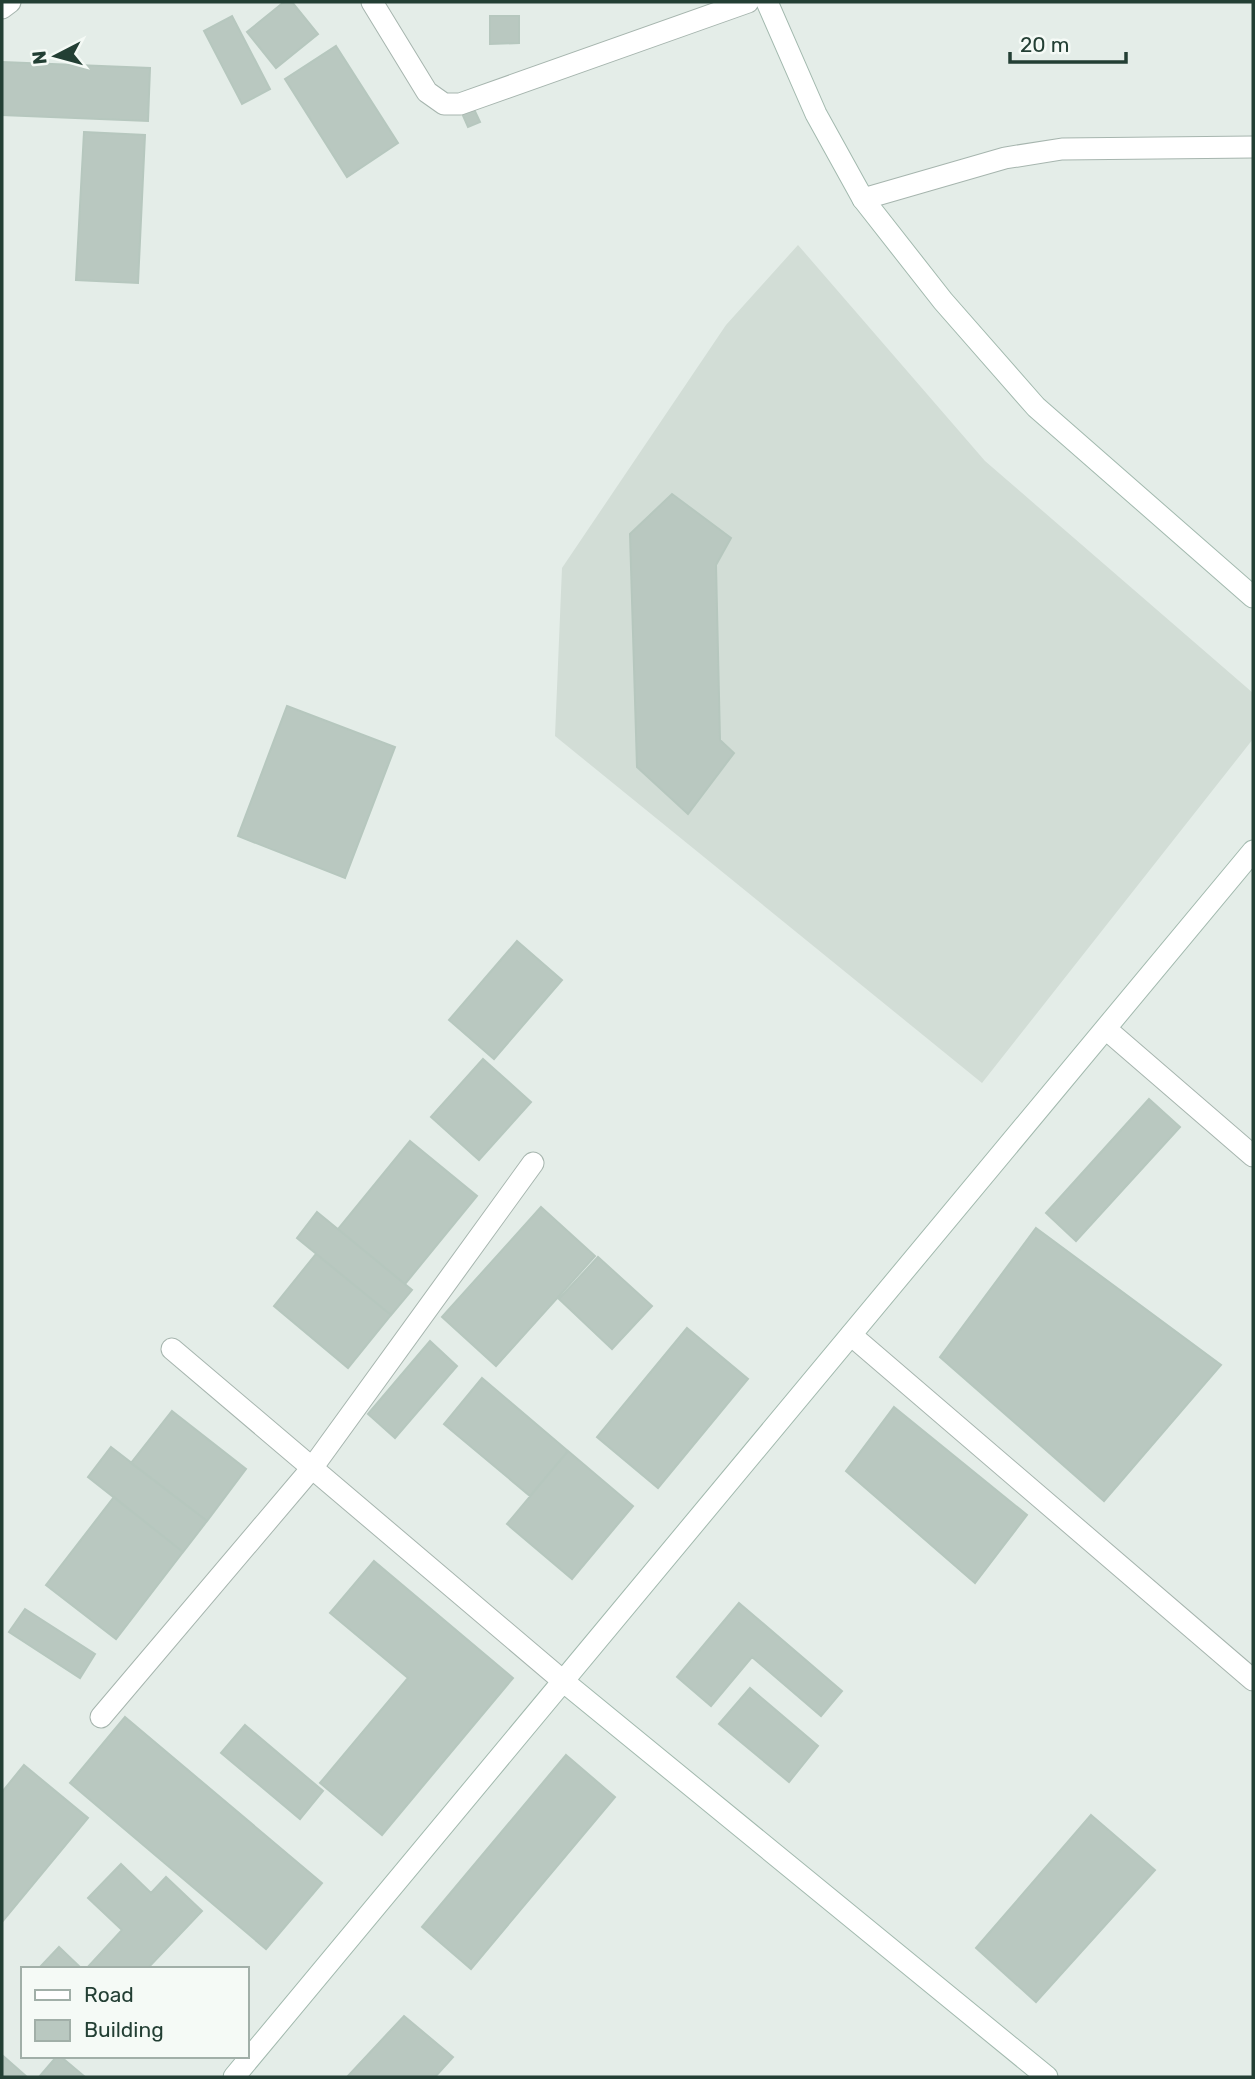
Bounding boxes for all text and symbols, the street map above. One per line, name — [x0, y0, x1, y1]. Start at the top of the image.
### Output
north arrow — [21, 21, 91, 91]
scale bar — [1010, 21, 1126, 65]
text: 20 m — [1020, 32, 1069, 57]
text: N — [27, 50, 52, 66]
legend — [21, 1967, 248, 2058]
text: Road — [84, 1982, 134, 2007]
text: Building — [84, 2017, 164, 2042]

